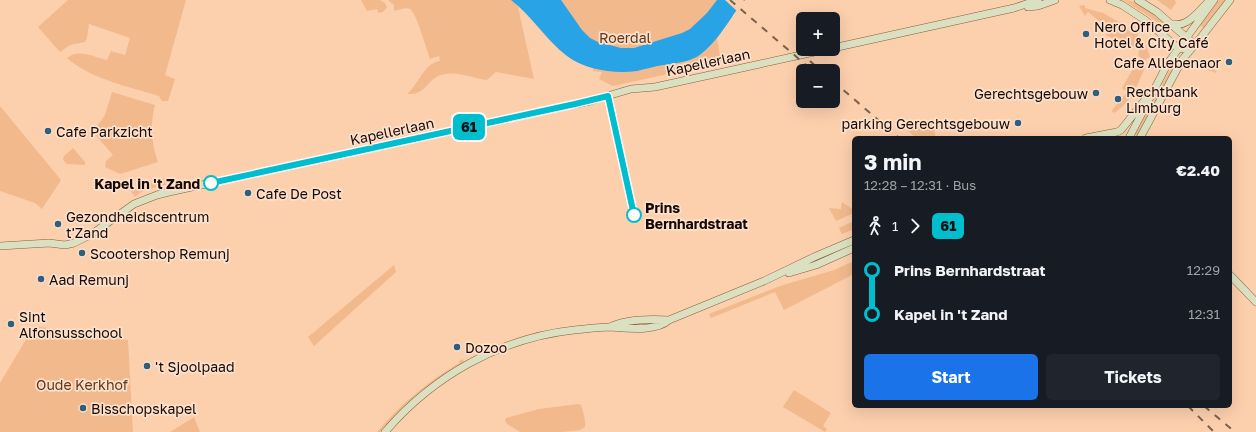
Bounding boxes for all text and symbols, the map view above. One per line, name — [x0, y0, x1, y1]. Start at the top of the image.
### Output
map controls — [796, 12, 840, 108]
button: + — [796, 12, 840, 56]
place label: Nero Office Hotel & City Café — [1094, 18, 1209, 51]
park label: Roerdal — [599, 29, 651, 46]
marker: Nero Office Hotel & City Café — [1081, 29, 1091, 39]
street label: Kapellerlaan — [664, 45, 752, 79]
place label: Cafe Allebenaor — [1114, 54, 1222, 71]
marker: Cafe Allebenaor — [1224, 57, 1234, 67]
button: − — [796, 64, 840, 108]
place label: Rechtbank Limburg — [1126, 83, 1198, 116]
place label: Gerechtsgebouw — [974, 85, 1088, 102]
marker: Gerechtsgebouw — [1091, 88, 1101, 98]
marker: Rechtbank Limburg — [1113, 94, 1123, 104]
street label: Kapellerlaan — [348, 114, 436, 148]
line badge: 61 — [451, 114, 487, 140]
place label: parking Gerechtsgebouw — [842, 115, 1010, 132]
text: 61 — [461, 118, 477, 135]
marker: parking Gerechtsgebouw — [1013, 118, 1023, 128]
place label: Cafe Parkzicht — [56, 123, 153, 140]
marker: Cafe Parkzicht — [43, 126, 53, 136]
text: 3 min — [864, 148, 922, 175]
text: €2.40 — [1176, 161, 1220, 179]
place label: Kapel in 't Zand — [94, 175, 200, 192]
marker: Kapel in 't Zand — [203, 175, 219, 191]
text: 12:28 – 12:31 · Bus — [864, 177, 976, 193]
place label: Cafe De Post — [256, 185, 342, 202]
marker: Cafe De Post — [243, 188, 253, 198]
place label: Prins Bernhardstraat — [645, 199, 748, 232]
marker: Prins Bernhardstraat — [626, 207, 642, 223]
place label: Gezondheidscentrum t'Zand — [66, 208, 209, 241]
icon: walk — [864, 215, 886, 237]
icon: forward — [904, 215, 926, 237]
text: 61 — [940, 217, 956, 234]
text: 1 — [892, 218, 898, 234]
marker: Gezondheidscentrum t'Zand — [53, 219, 63, 229]
place label: Scootershop Remunj — [90, 245, 230, 262]
marker: Scootershop Remunj — [77, 248, 87, 258]
text: Prins Bernhardstraat — [894, 261, 1046, 279]
text: 12:29 — [1187, 262, 1220, 278]
place label: Aad Remunj — [49, 271, 129, 288]
marker: Aad Remunj — [36, 274, 46, 284]
text: Kapel in 't Zand — [894, 305, 1007, 323]
text: 12:31 — [1188, 306, 1220, 322]
place label: Sint Alfonsusschool — [19, 308, 123, 341]
marker: Sint Alfonsusschool — [6, 319, 16, 329]
place label: Dozoo — [465, 339, 507, 356]
marker: Dozoo — [452, 342, 462, 352]
button: Start — [864, 354, 1038, 400]
button: Tickets — [1046, 354, 1220, 400]
place label: 't Sjoolpaad — [155, 358, 235, 375]
marker: 't Sjoolpaad — [142, 361, 152, 371]
park label: Oude Kerkhof — [36, 376, 128, 393]
place label: Bisschopskapel — [91, 400, 197, 417]
marker: Bisschopskapel — [78, 403, 88, 413]

